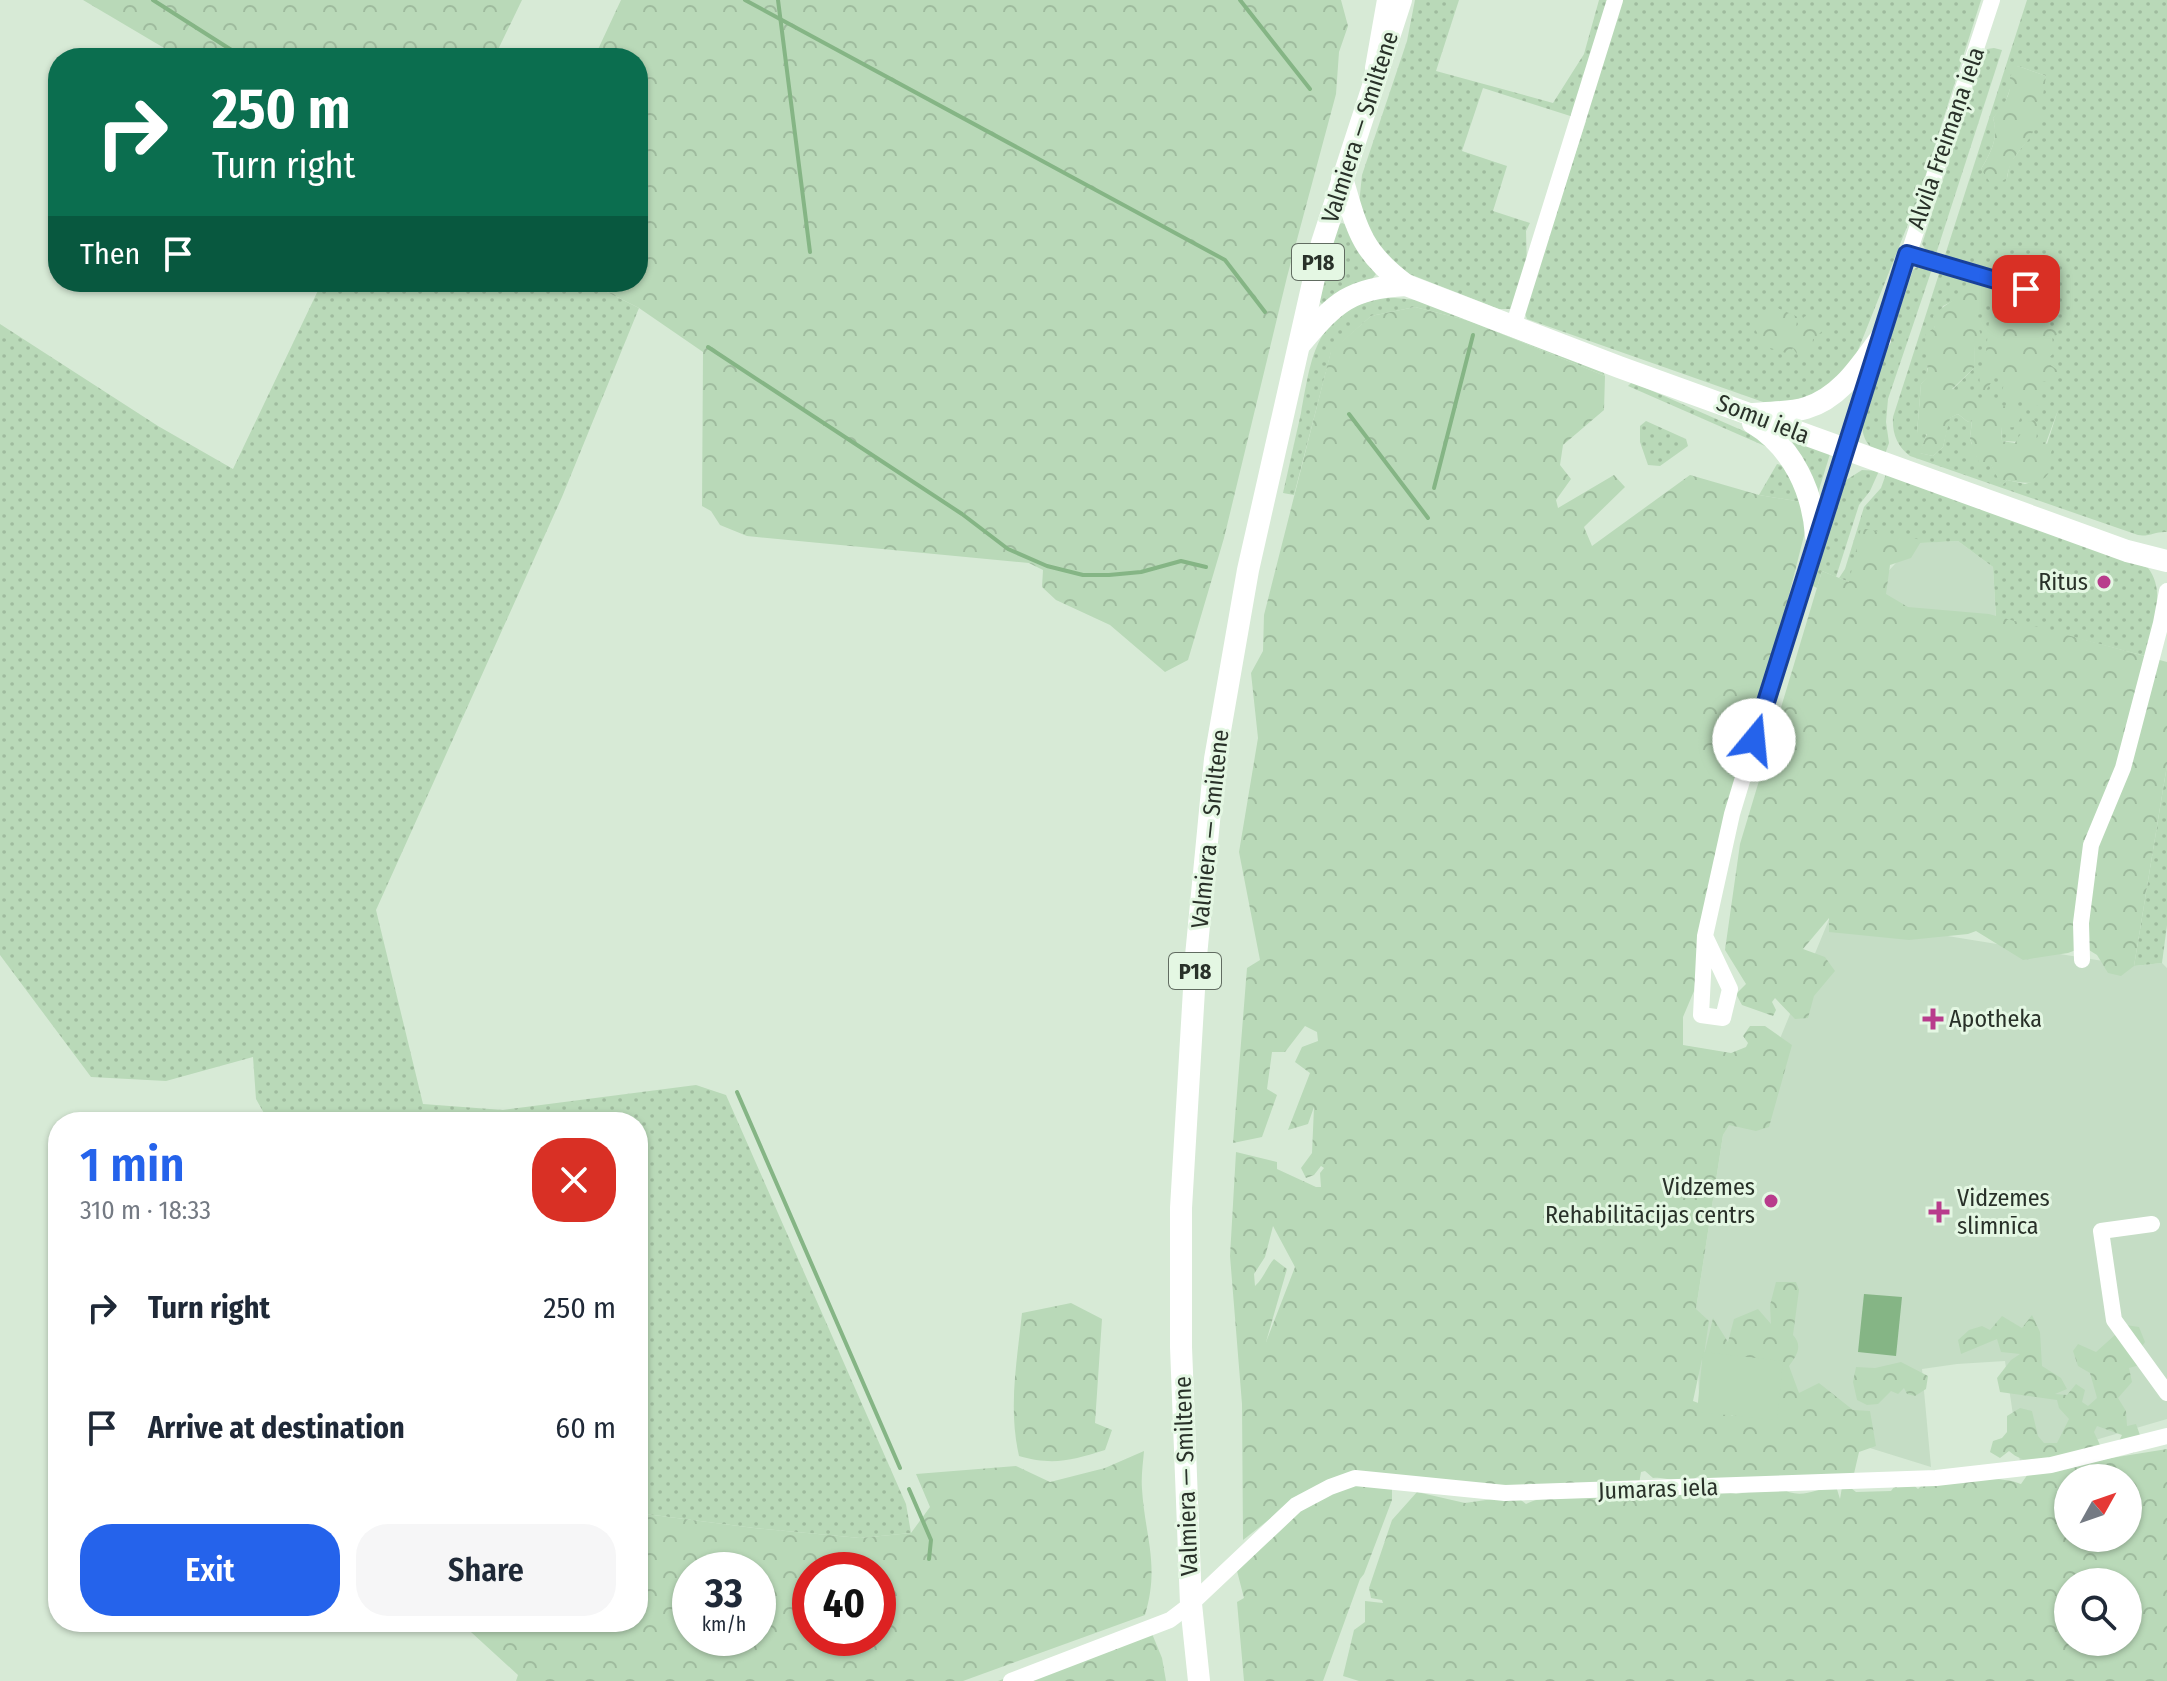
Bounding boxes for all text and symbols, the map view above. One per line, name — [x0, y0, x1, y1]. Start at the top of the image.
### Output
street label: Valmiera — Smiltene — [1316, 28, 1404, 226]
street label: Alvila Freimaņa iela — [1902, 43, 1992, 233]
text: 250 m — [212, 76, 350, 143]
icon: right — [80, 80, 184, 184]
text: Turn right — [212, 144, 355, 188]
icon: arrive — [156, 232, 200, 276]
text: Then — [80, 236, 140, 272]
road number: P18 — [1292, 244, 1344, 280]
pin — [1992, 255, 2060, 323]
icon: arrive — [2004, 267, 2048, 311]
street label: Somu iela — [1713, 389, 1813, 449]
place label: Ritus — [2038, 568, 2088, 596]
marker: Ritus — [2095, 573, 2113, 591]
position arrow — [1712, 698, 1796, 782]
street label: Valmiera — Smiltene — [1186, 728, 1234, 930]
road number: P18 — [1169, 953, 1221, 989]
place label: Apotheka — [1949, 1005, 2042, 1033]
marker: Apotheka — [1924, 1010, 1942, 1028]
text: 1 min — [80, 1136, 185, 1194]
button: close — [532, 1138, 616, 1222]
place label: Vidzemes Rehabilitācijas centrs — [1545, 1173, 1755, 1229]
place label: Vidzemes slimnīca — [1957, 1184, 2050, 1240]
marker: Vidzemes Rehabilitācijas centrs — [1762, 1192, 1780, 1210]
text: 310 m · 18:33 — [80, 1195, 211, 1226]
marker: Vidzemes slimnīca — [1928, 1201, 1950, 1223]
icon: right — [80, 1286, 124, 1330]
text: Turn right — [148, 1290, 270, 1326]
text: 250 m — [543, 1290, 616, 1326]
street label: Valmiera — Smiltene — [1169, 1376, 1203, 1576]
icon: arrive — [80, 1406, 124, 1450]
text: Arrive at destination — [148, 1410, 405, 1446]
text: 60 m — [555, 1410, 616, 1446]
north arrow — [2054, 1464, 2142, 1552]
map controls — [2054, 1464, 2142, 1656]
street label: Jumaras iela — [1597, 1473, 1719, 1505]
button: Exit — [80, 1524, 340, 1616]
button: Share — [356, 1524, 616, 1616]
speed limit sign: 40 — [792, 1552, 896, 1656]
button: search — [2054, 1568, 2142, 1656]
text: 33 — [705, 1570, 743, 1618]
text: km/h — [702, 1612, 746, 1636]

